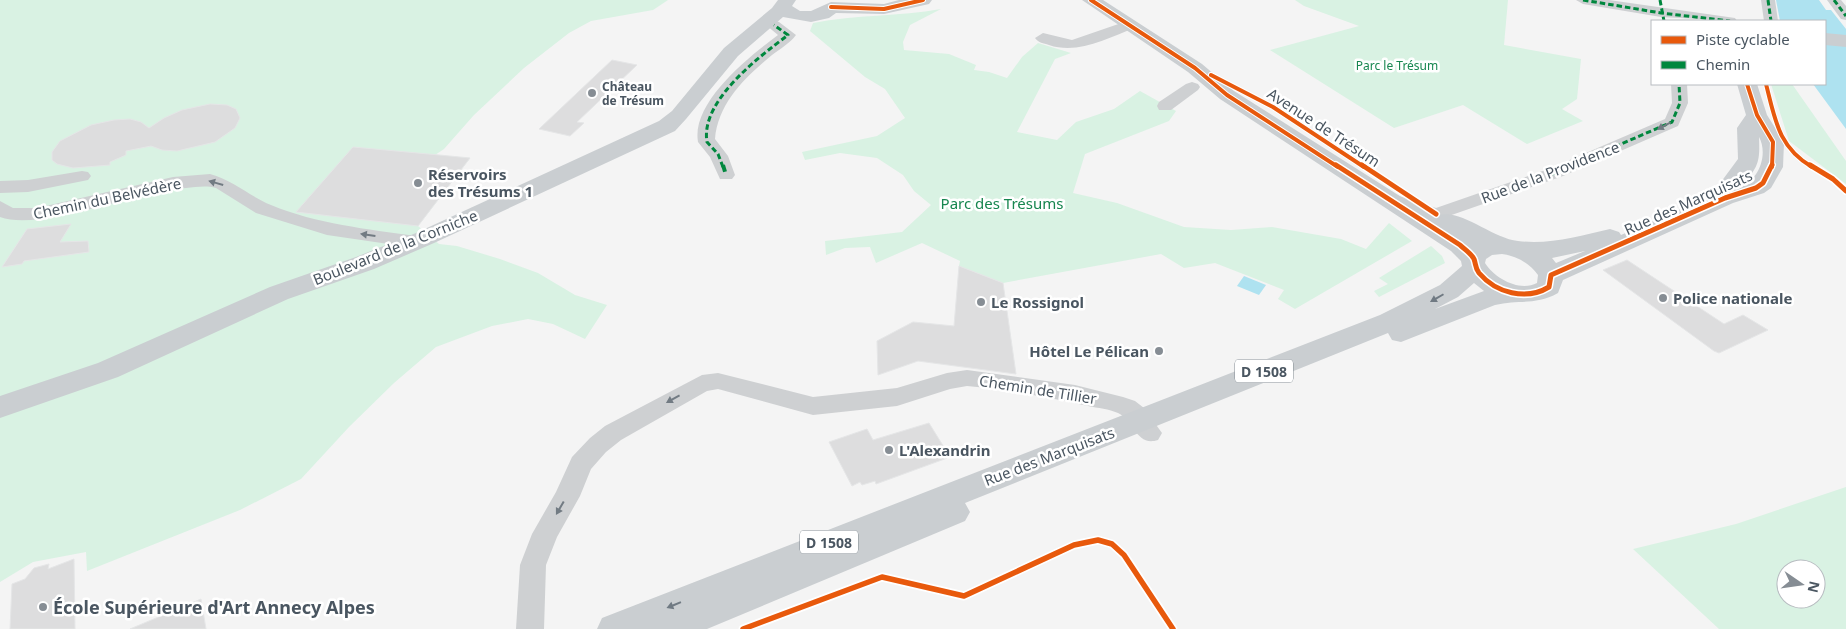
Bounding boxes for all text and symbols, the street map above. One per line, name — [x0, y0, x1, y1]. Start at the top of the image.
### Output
legend — [1651, 20, 1826, 85]
text: Piste cyclable — [1696, 29, 1790, 49]
text: Chemin — [1696, 54, 1750, 74]
park label: Parc le Trésum — [1356, 57, 1438, 74]
place label: Château de Trésum — [602, 78, 664, 109]
street label: Avenue de Trésum — [1264, 83, 1384, 171]
marker: Château de Trésum — [586, 87, 598, 99]
one-way arrow — [1657, 122, 1671, 130]
street label: Rue de la Providence — [1478, 136, 1622, 208]
place label: Réservoirs des Trésums 1 — [428, 164, 533, 201]
street label: Rue des Marquisats — [1621, 165, 1755, 239]
street label: Chemin du Belvédère — [31, 173, 183, 223]
marker: Réservoirs des Trésums 1 — [412, 177, 424, 189]
one-way arrow — [208, 178, 223, 186]
park label: Parc des Trésums — [941, 193, 1063, 213]
street label: Boulevard de la Corniche — [310, 205, 480, 289]
one-way arrow — [359, 231, 375, 239]
place label: Police nationale — [1673, 288, 1793, 308]
place label: Le Rossignol — [991, 292, 1084, 312]
marker: Police nationale — [1657, 292, 1669, 304]
one-way arrow — [1429, 294, 1444, 302]
marker: Le Rossignol — [975, 296, 987, 308]
place label: Hôtel Le Pélican — [1029, 341, 1149, 361]
marker: Hôtel Le Pélican — [1153, 345, 1165, 357]
road number: D 1508 — [1235, 360, 1293, 382]
street label: Chemin de Tillier — [978, 370, 1098, 408]
one-way arrow — [667, 395, 680, 404]
street label: Rue des Marquisats — [981, 422, 1117, 490]
place label: L'Alexandrin — [899, 440, 990, 460]
marker: L'Alexandrin — [883, 444, 895, 456]
one-way arrow — [556, 501, 565, 514]
road number: D 1508 — [800, 530, 858, 554]
north arrow — [1776, 559, 1826, 609]
text: N — [1804, 579, 1825, 595]
place label: École Supérieure d'Art Annecy Alpes — [53, 595, 375, 619]
marker: École Supérieure d'Art Annecy Alpes — [37, 601, 49, 613]
one-way arrow — [667, 601, 681, 609]

